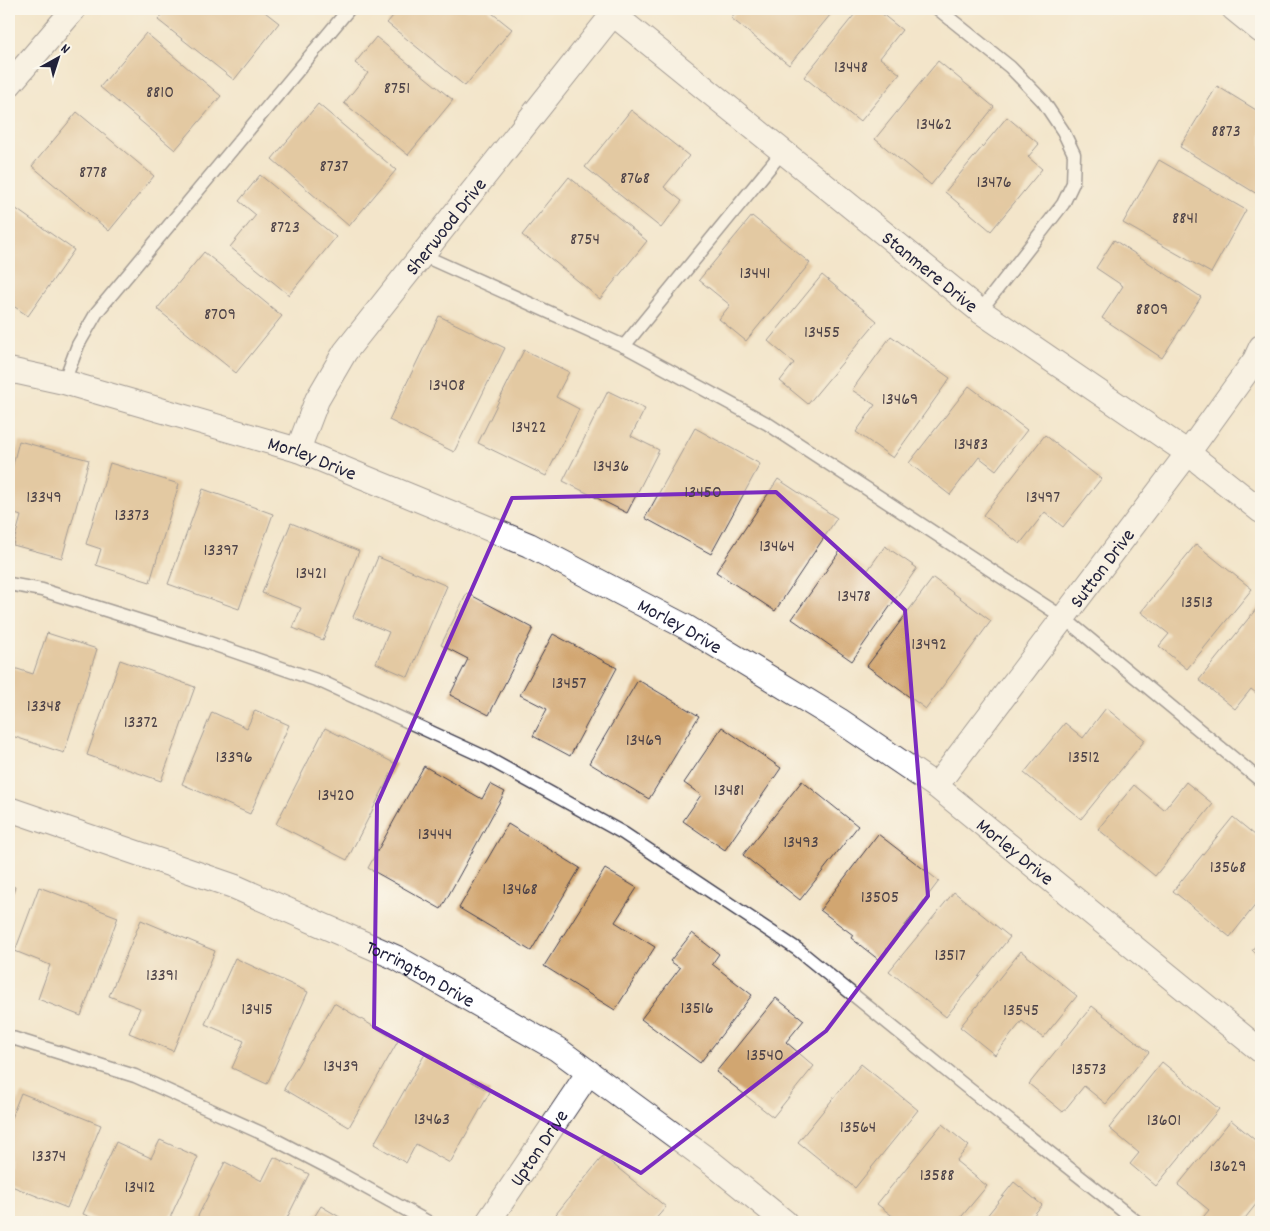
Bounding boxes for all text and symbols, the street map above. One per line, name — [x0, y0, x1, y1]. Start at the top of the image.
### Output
north arrow — [32, 32, 82, 82]
text: N — [56, 40, 74, 59]
house number: 13448 — [834, 56, 868, 81]
house number: 8751 — [384, 77, 410, 102]
house number: 8810 — [146, 81, 174, 106]
house number: 13462 — [916, 113, 952, 138]
house number: 8873 — [1211, 120, 1241, 145]
house number: 8737 — [320, 155, 349, 180]
house number: 8778 — [79, 161, 107, 186]
house number: 8768 — [620, 167, 650, 192]
house number: 13476 — [976, 171, 1012, 196]
street label: Sherwood Drive — [400, 173, 495, 282]
house number: 8841 — [1172, 207, 1198, 232]
house number: 8723 — [270, 216, 300, 241]
street label: Stanmere Drive — [875, 226, 983, 321]
house number: 8754 — [570, 228, 600, 253]
house number: 13441 — [740, 262, 770, 287]
house number: 8809 — [1136, 298, 1168, 323]
house number: 8709 — [204, 303, 236, 328]
house number: 13455 — [804, 321, 840, 346]
house number: 13408 — [429, 374, 465, 399]
house number: 13469 — [882, 388, 918, 413]
house number: 13422 — [511, 416, 547, 441]
street label: Morley Drive — [264, 431, 360, 490]
house number: 13483 — [954, 433, 988, 458]
house number: 13436 — [593, 455, 629, 480]
house number: 13450 — [684, 481, 722, 506]
house number: 13349 — [26, 486, 62, 511]
house number: 13497 — [1026, 486, 1060, 511]
house number: 13373 — [115, 504, 149, 529]
street label: Sutton Drive — [1064, 523, 1143, 615]
house number: 13464 — [759, 535, 795, 560]
house number: 13397 — [203, 539, 239, 564]
house number: 13421 — [295, 562, 327, 587]
house number: 13478 — [837, 585, 871, 610]
house number: 13513 — [1181, 591, 1213, 616]
street label: Morley Drive — [632, 593, 727, 663]
house number: 13492 — [911, 633, 947, 658]
house number: 13457 — [552, 672, 586, 697]
house number: 13348 — [27, 695, 61, 720]
house number: 13372 — [124, 711, 158, 736]
house number: 13469 — [626, 729, 662, 754]
house number: 13396 — [216, 746, 253, 771]
house number: 13512 — [1068, 746, 1100, 771]
house number: 13481 — [714, 779, 744, 804]
house number: 13420 — [317, 784, 355, 809]
street label: Morley Drive — [969, 813, 1059, 894]
house number: 13444 — [418, 823, 452, 848]
house number: 13493 — [783, 831, 819, 856]
house number: 13568 — [1210, 856, 1246, 881]
house number: 13468 — [502, 878, 538, 903]
house number: 13505 — [861, 886, 899, 911]
street label: Torrington Drive — [361, 935, 479, 1016]
house number: 13517 — [934, 944, 966, 969]
house number: 13391 — [146, 964, 178, 989]
house number: 13516 — [680, 997, 714, 1022]
house number: 13415 — [241, 998, 273, 1023]
house number: 13545 — [1003, 999, 1039, 1024]
house number: 13540 — [746, 1044, 784, 1069]
house number: 13439 — [323, 1055, 359, 1080]
house number: 13573 — [1071, 1058, 1107, 1083]
street label: Upton Drive — [505, 1105, 577, 1193]
house number: 13463 — [414, 1108, 450, 1133]
house number: 13601 — [1147, 1109, 1181, 1134]
house number: 13564 — [840, 1116, 876, 1141]
house number: 13374 — [32, 1145, 66, 1170]
house number: 13629 — [1210, 1155, 1246, 1180]
house number: 13588 — [920, 1164, 954, 1189]
house number: 13412 — [124, 1176, 156, 1201]

